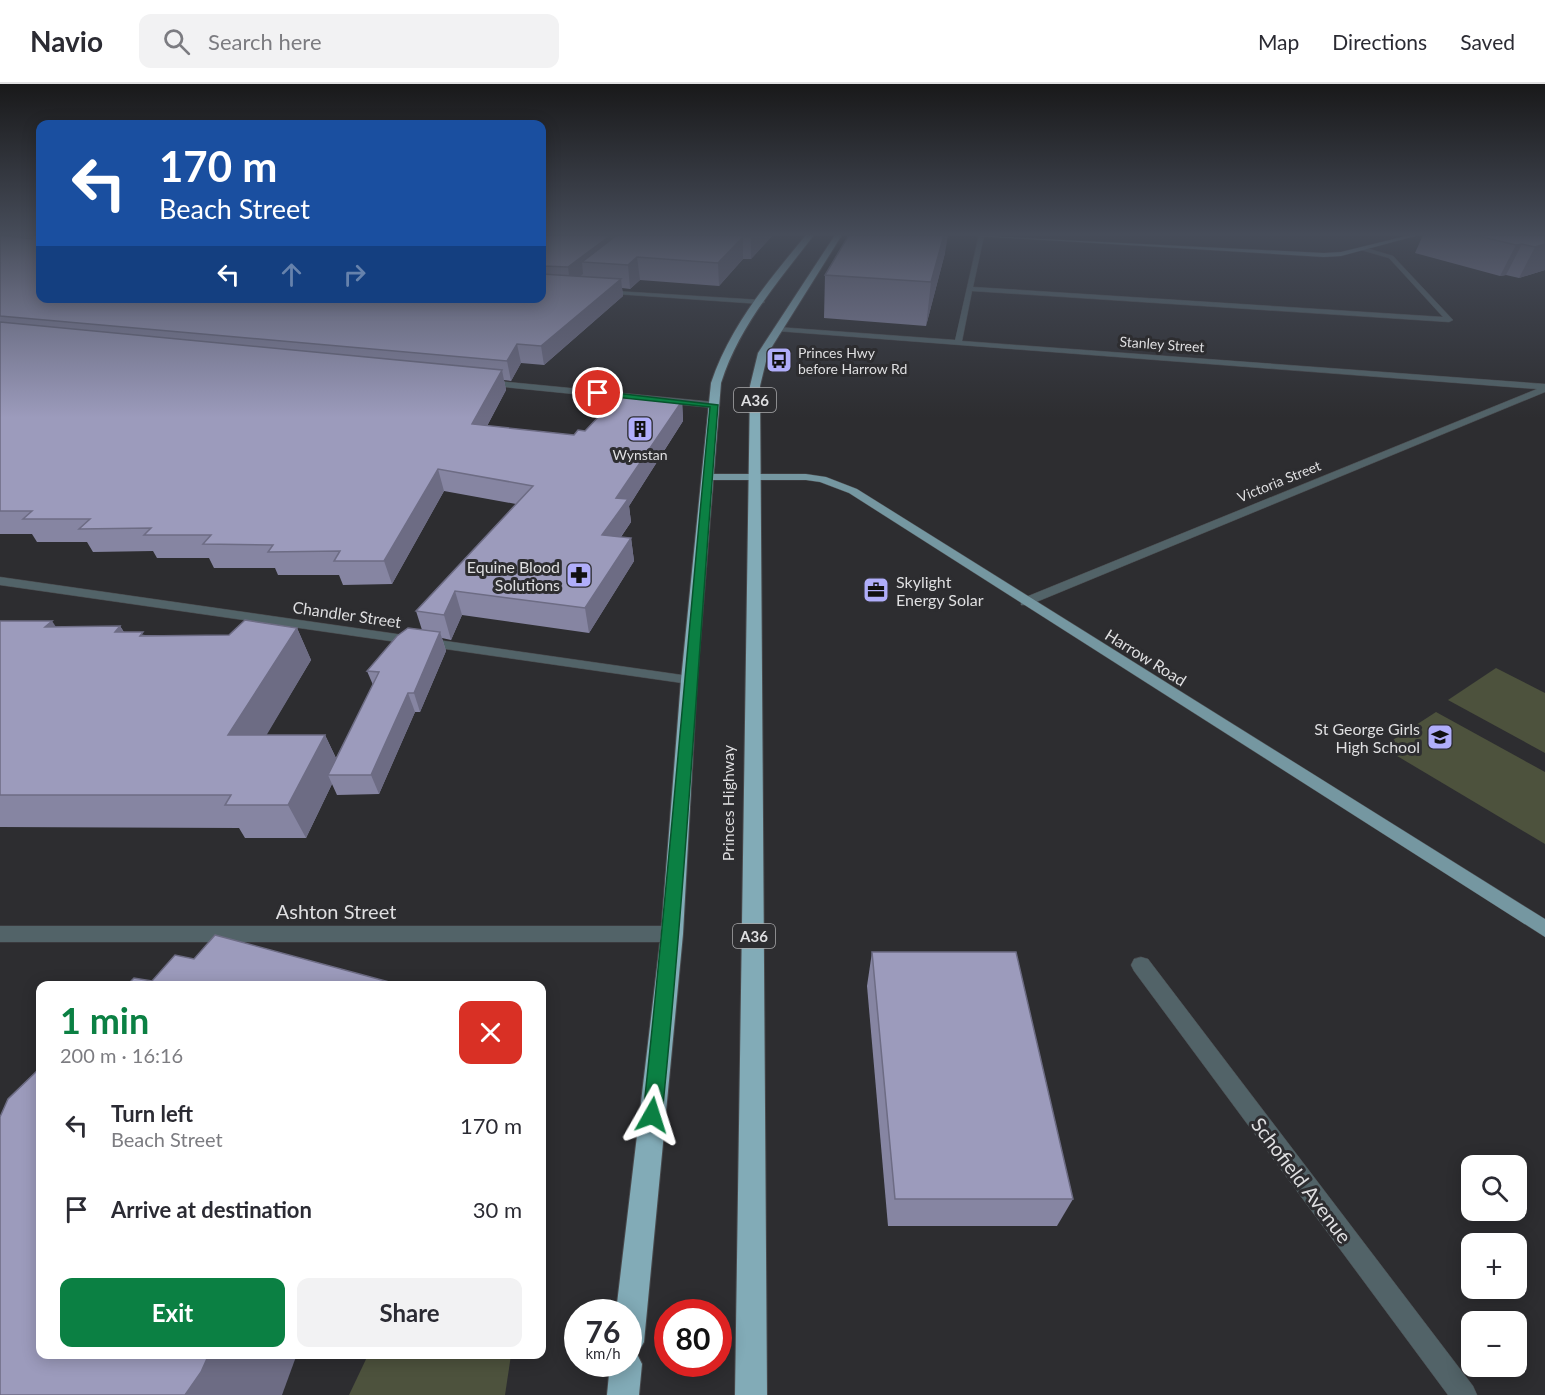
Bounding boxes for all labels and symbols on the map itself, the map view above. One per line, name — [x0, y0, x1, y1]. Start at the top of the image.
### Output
street label: Stanley Street — [1119, 333, 1205, 355]
place label: Princes Hwy before Harrow Rd — [798, 344, 907, 377]
bus stop icon: Princes Hwy before Harrow Rd — [764, 345, 794, 375]
pin — [572, 367, 623, 418]
road number: A36 — [734, 388, 776, 412]
building icon: Wynstan — [625, 414, 655, 444]
place label: Wynstan — [612, 446, 668, 463]
street label: Victoria Street — [1235, 457, 1323, 505]
place label: Equine Blood Solutions — [467, 557, 560, 594]
pharmacy icon: Equine Blood Solutions — [564, 560, 594, 590]
place label: Skylight Energy Solar — [896, 572, 984, 609]
office icon: Skylight Energy Solar — [861, 575, 891, 605]
street label: Chandler Street — [292, 597, 403, 631]
street label: Harrow Road — [1102, 625, 1190, 689]
place label: St George Girls High School — [1314, 719, 1420, 756]
school or university icon: St George Girls High School — [1425, 722, 1455, 752]
street label: Princes Highway — [718, 744, 737, 861]
street label: Ashton Street — [276, 899, 396, 923]
road number: A36 — [733, 924, 775, 948]
position arrow — [620, 1083, 684, 1147]
street label: Schofield Avenue — [1247, 1112, 1357, 1248]
speed limit sign: 80 — [654, 1299, 732, 1377]

